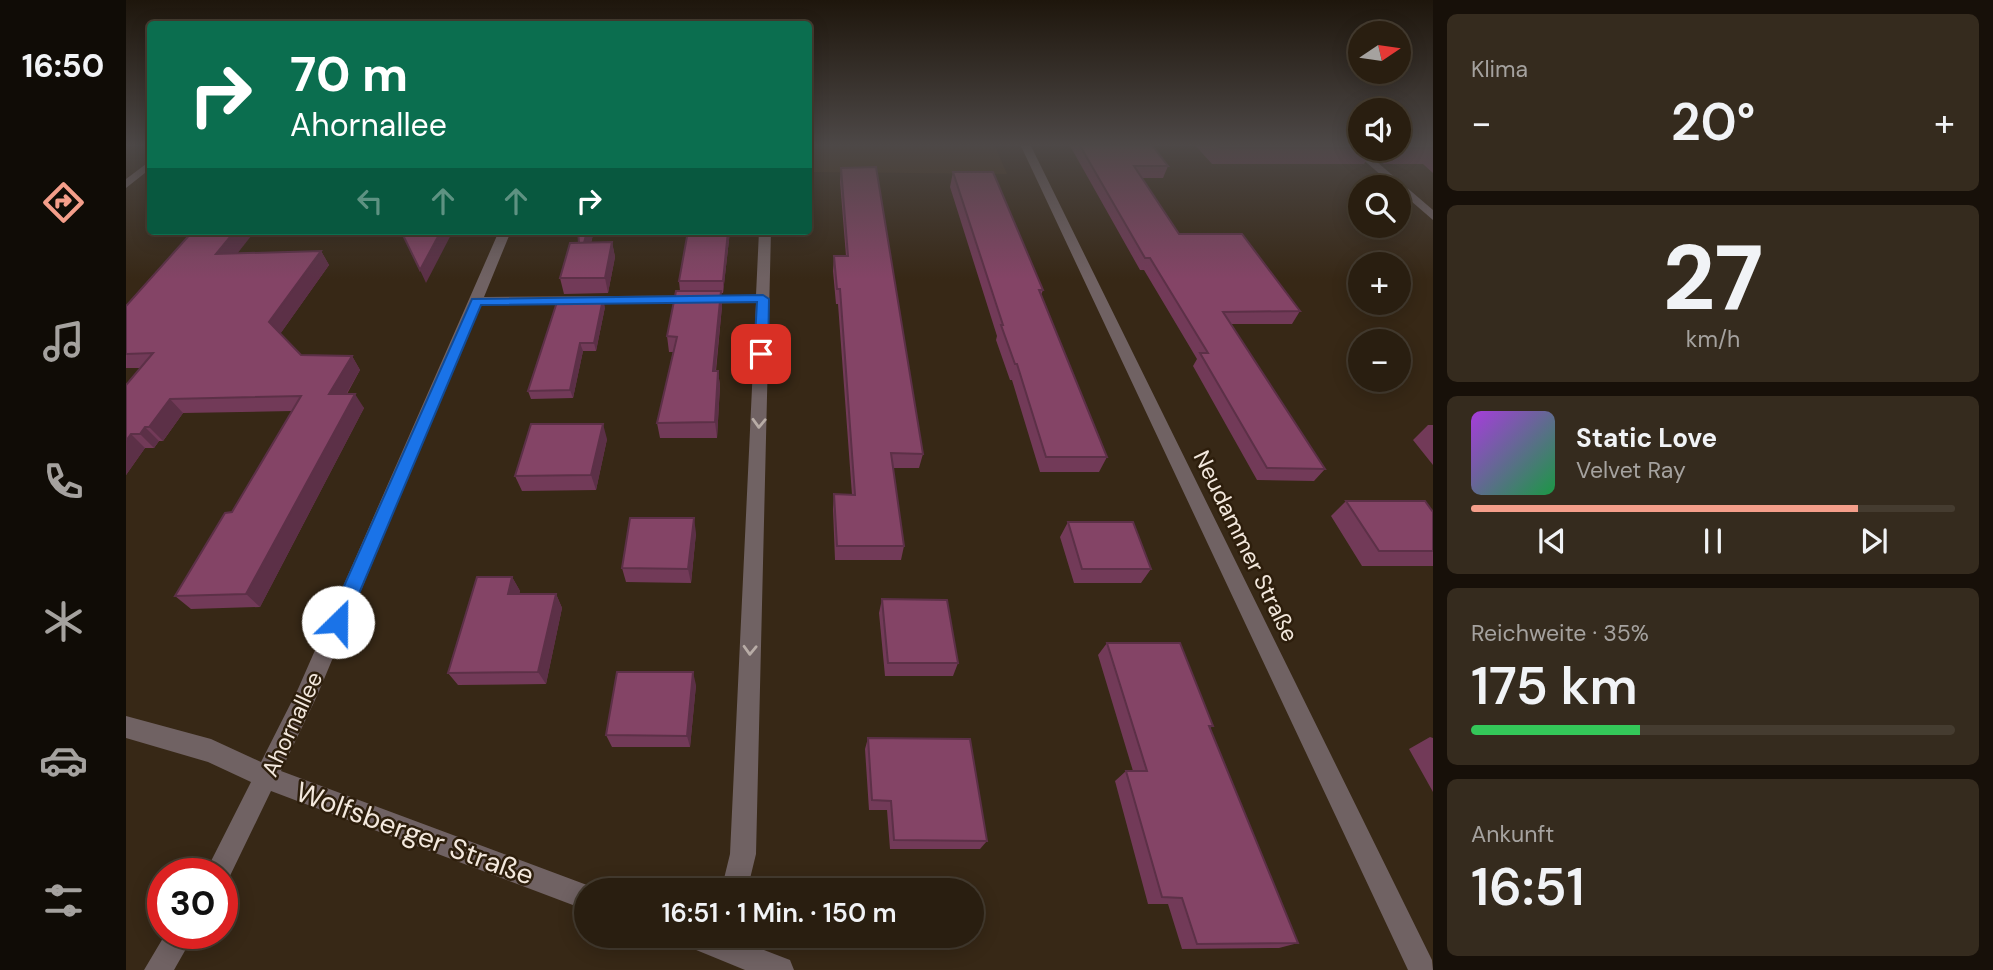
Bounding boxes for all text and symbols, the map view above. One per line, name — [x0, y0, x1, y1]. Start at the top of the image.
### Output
north arrow — [1348, 21, 1410, 84]
map controls — [1348, 21, 1411, 392]
text: 70 m — [290, 42, 408, 106]
text: 16:50 — [22, 45, 104, 87]
icon: right — [175, 49, 266, 140]
text: Klima — [1471, 54, 1528, 84]
text: 20° — [1671, 88, 1755, 156]
button: sound — [1348, 98, 1411, 161]
text: − — [1471, 98, 1492, 148]
text: + — [1934, 98, 1955, 148]
text: Ahornallee — [290, 104, 447, 146]
button: search — [1348, 175, 1411, 238]
icon: directions — [39, 178, 88, 227]
icon: left — [351, 182, 389, 220]
icon: ahead — [424, 182, 462, 220]
icon: ahead — [497, 182, 535, 220]
icon: right — [570, 182, 608, 220]
text: 27 — [1663, 219, 1763, 337]
button: + — [1348, 252, 1411, 315]
icon: music — [39, 317, 88, 366]
pin — [731, 324, 791, 384]
text: km/h — [1686, 324, 1740, 354]
button: − — [1348, 329, 1411, 392]
icon: arrive — [742, 335, 780, 373]
one-way arrow — [751, 417, 766, 428]
text: Static Love — [1576, 421, 1717, 455]
street label: Neudammer Straße — [1187, 445, 1305, 647]
text: Velvet Ray — [1576, 455, 1686, 485]
icon: phone — [39, 457, 88, 506]
icon: previous — [1533, 522, 1571, 560]
icon: pause — [1694, 522, 1732, 560]
icon: next — [1855, 522, 1893, 560]
position arrow — [301, 585, 375, 659]
icon: climate — [39, 597, 88, 646]
text: Reichweite · 35% — [1471, 618, 1649, 648]
one-way arrow — [743, 645, 758, 656]
text: 175 km — [1471, 652, 1638, 720]
street label: Ahornallee — [255, 667, 329, 781]
icon: car — [39, 736, 88, 785]
street label: Wolfsberger Straße — [291, 773, 539, 894]
text: Ankunft — [1471, 819, 1554, 849]
text: 16:51 — [1471, 853, 1585, 921]
speed limit sign: 30 — [147, 858, 238, 949]
icon: filters — [39, 876, 88, 925]
text: 16:51 · 1 Min. · 150 m — [662, 896, 896, 930]

